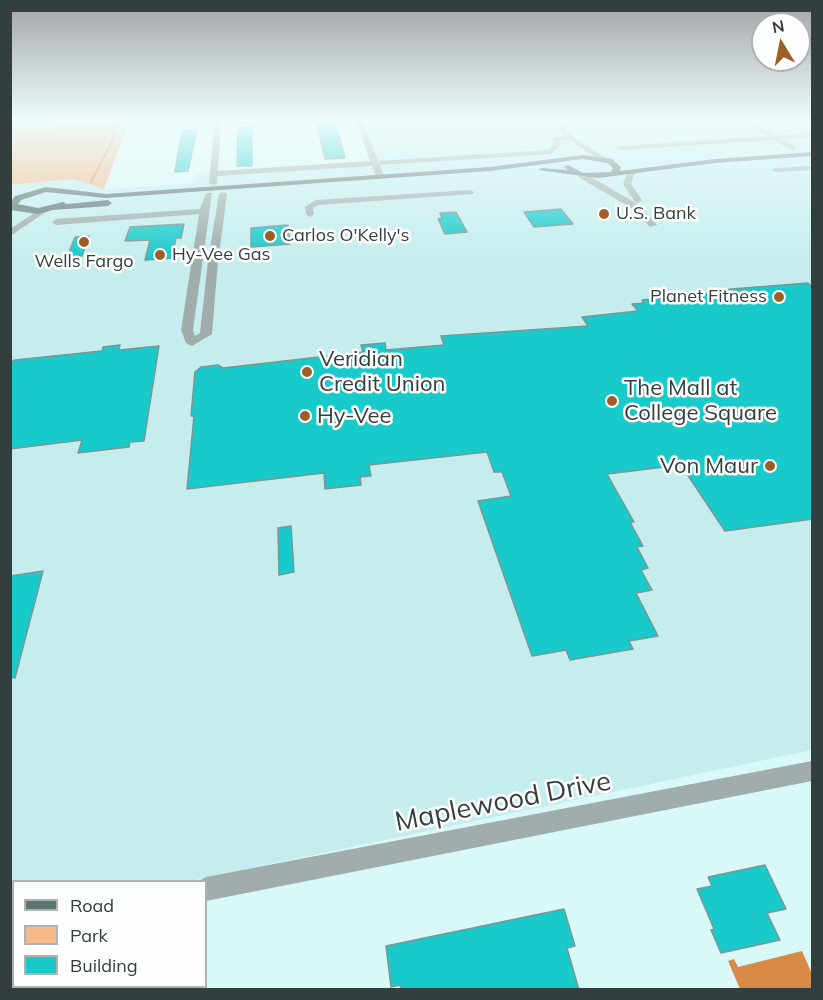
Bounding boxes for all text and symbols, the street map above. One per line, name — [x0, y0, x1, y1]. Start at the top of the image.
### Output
north arrow — [751, 12, 811, 72]
text: N — [771, 15, 786, 37]
place label: U.S. Bank — [616, 203, 696, 225]
marker: U.S. Bank — [597, 207, 611, 221]
place label: Carlos O'Kelly's — [282, 225, 409, 247]
marker: Carlos O'Kelly's — [263, 229, 277, 243]
marker: Wells Fargo — [77, 235, 91, 249]
place label: Hy-Vee Gas — [172, 244, 271, 266]
marker: Hy-Vee Gas — [153, 248, 167, 262]
place label: Wells Fargo — [34, 251, 134, 273]
place label: Planet Fitness — [650, 286, 767, 308]
marker: Planet Fitness — [772, 290, 786, 304]
place label: Veridian Credit Union — [319, 346, 445, 398]
marker: Veridian Credit Union — [300, 365, 314, 379]
place label: The Mall at College Square — [624, 375, 777, 427]
marker: The Mall at College Square — [605, 394, 619, 408]
place label: Hy-Vee — [317, 403, 391, 429]
marker: Hy-Vee — [298, 409, 312, 423]
place label: Von Maur — [660, 453, 758, 479]
marker: Von Maur — [763, 459, 777, 473]
street label: Maplewood Drive — [392, 765, 614, 839]
legend — [12, 880, 207, 988]
text: Road — [70, 894, 114, 917]
text: Park — [70, 924, 108, 947]
text: Building — [70, 954, 138, 977]

